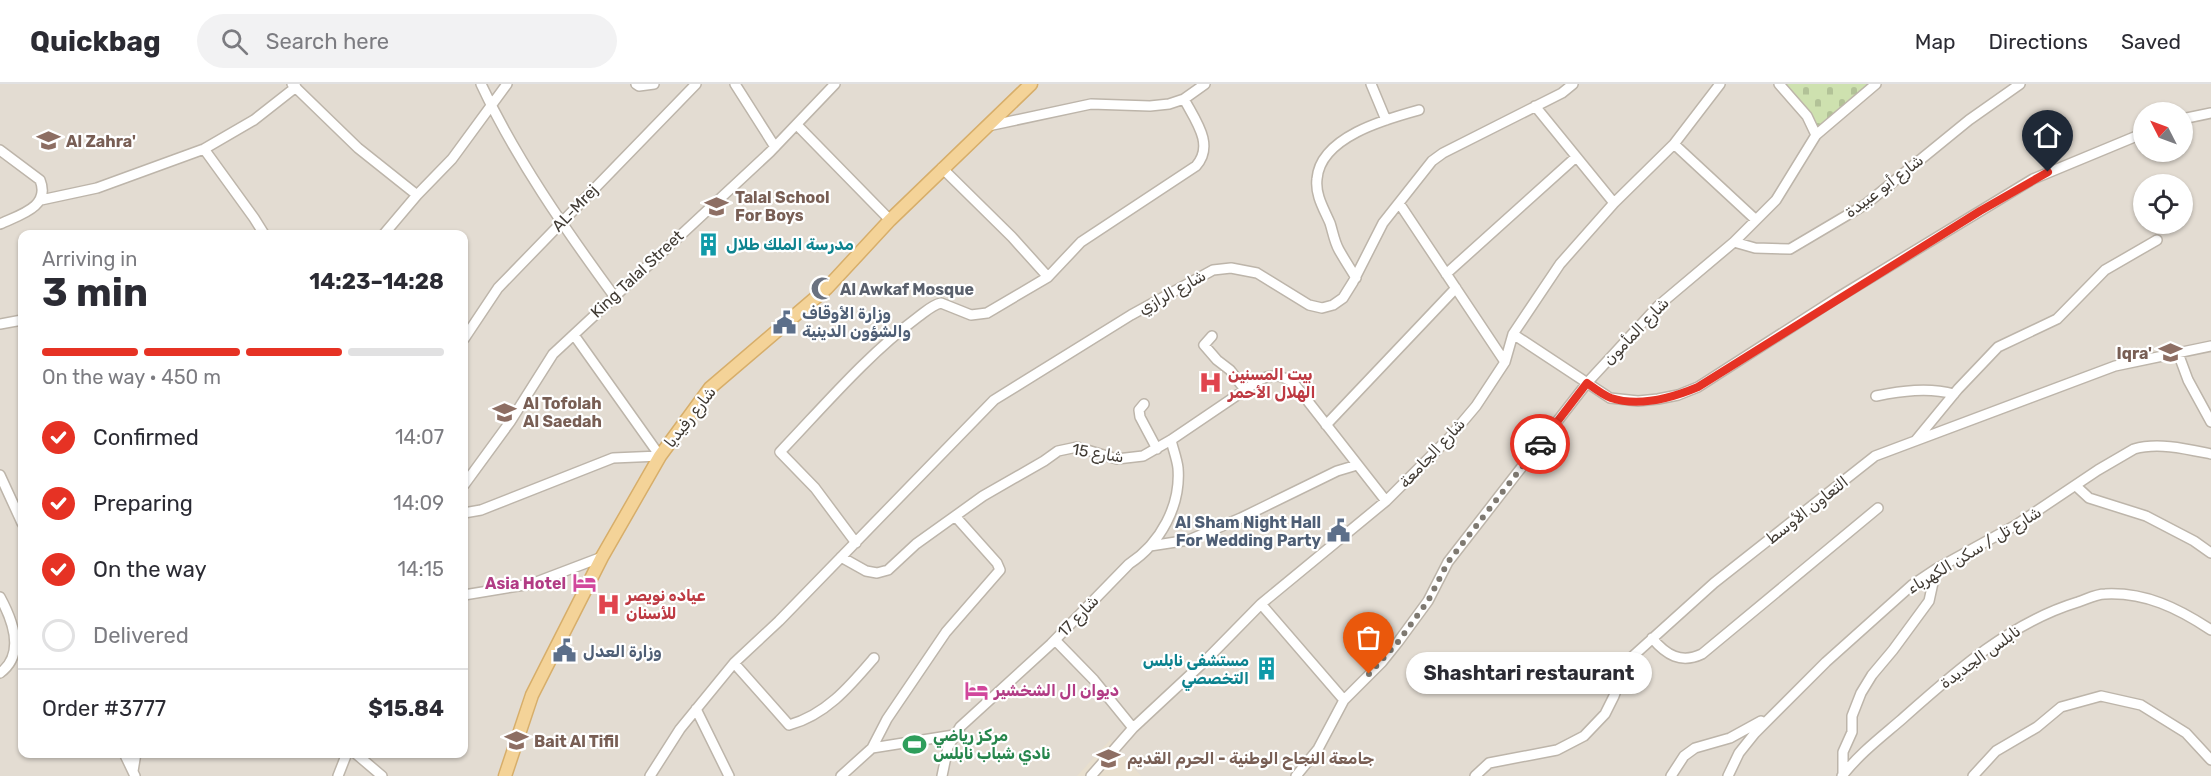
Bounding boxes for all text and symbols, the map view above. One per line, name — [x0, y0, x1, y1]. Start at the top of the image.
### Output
search box — [197, 14, 617, 68]
text: Quickbag — [30, 25, 161, 58]
icon: search — [218, 25, 251, 58]
text: Search here — [266, 28, 389, 55]
text: Map — [1915, 29, 1956, 54]
text: Directions — [1989, 29, 2088, 54]
text: Saved — [2121, 29, 2181, 54]
north arrow — [2133, 102, 2193, 162]
map controls — [2133, 102, 2193, 234]
pin — [2022, 110, 2073, 172]
icon: home — [2031, 119, 2064, 152]
school or university icon: Al Zahra' — [35, 128, 61, 154]
place label: Al Zahra' — [66, 132, 136, 151]
street label: شارع أبو عبيدة — [1841, 150, 1928, 223]
button: locate — [2133, 174, 2193, 234]
street label: AL-Mrej — [548, 181, 602, 235]
place label: Talal School For Boys — [735, 188, 830, 225]
school or university icon: Talal School For Boys — [704, 193, 730, 219]
street label: King Talal Street — [587, 226, 687, 322]
building icon: مدرسة الملك طلال — [695, 231, 721, 257]
place label: مدرسة الملك طلال — [726, 235, 854, 254]
text: Arriving in — [42, 247, 137, 271]
street label: شارع الرازي — [1135, 266, 1210, 320]
text: 14:23–14:28 — [309, 268, 444, 295]
text: 3 min — [42, 270, 148, 316]
mosque icon: Al Awkaf Mosque — [809, 276, 835, 302]
place label: Al Awkaf Mosque — [840, 280, 974, 299]
street label: شارع المأمون — [1599, 293, 1674, 370]
place label: وزارة الأوقاف والشؤون الدينية — [802, 304, 911, 341]
public building icon: وزارة الأوقاف والشؤون الدينية — [771, 309, 797, 335]
school or university icon: Iqra' — [2157, 340, 2183, 366]
place label: Iqra' — [2117, 344, 2152, 363]
text: On the way · 450 m — [42, 365, 221, 389]
place label: بيت المسنين الهلال الأحمر — [1227, 365, 1316, 402]
hospital icon: بيت المسنين الهلال الأحمر — [1197, 370, 1223, 396]
street label: شارع رفيديا — [660, 383, 721, 453]
place label: Al Tofolah Al Saedah — [523, 394, 602, 431]
school or university icon: Al Tofolah Al Saedah — [492, 399, 518, 425]
street label: شارع الجامعة — [1395, 414, 1471, 493]
courier — [1510, 414, 1570, 474]
icon: check — [42, 421, 75, 454]
text: Confirmed — [93, 424, 199, 451]
text: 14:07 — [395, 425, 444, 449]
icon: car — [1524, 428, 1557, 461]
street label: شارع 15 — [1070, 440, 1125, 468]
street label: التعاون الأوسط — [1762, 472, 1852, 549]
icon: check — [42, 487, 75, 520]
text: Preparing — [93, 490, 193, 517]
text: 14:09 — [393, 491, 444, 515]
street label: شارع تل / سكن الكهرباء — [1903, 502, 2046, 599]
place label: Al Sham Night Hall For Wedding Party — [1175, 513, 1321, 550]
public building icon: Al Sham Night Hall For Wedding Party — [1326, 518, 1352, 544]
icon: check — [42, 553, 75, 586]
text: On the way — [93, 556, 207, 583]
text: 14:15 — [397, 557, 444, 581]
hotel icon: Asia Hotel — [571, 570, 597, 596]
place label: Asia Hotel — [485, 574, 566, 593]
place label: عياده نويصر للأسنان — [625, 586, 705, 623]
hospital icon: عياده نويصر للأسنان — [595, 591, 621, 617]
street label: شارع 17 — [1053, 591, 1104, 642]
pin — [1343, 612, 1394, 674]
icon: bag — [1352, 621, 1385, 654]
street label: نابلس الجديدة — [1936, 621, 2024, 693]
text: Delivered — [93, 622, 189, 649]
public building icon: وزارة العدل — [552, 638, 578, 664]
place label: وزارة العدل — [583, 642, 662, 661]
place label: مستشفى نابلس التخصصي — [1143, 651, 1249, 691]
callout: Shashtari restaurant — [1405, 653, 1651, 695]
building icon: مستشفى نابلس التخصصي — [1254, 656, 1280, 682]
text: Shashtari restaurant — [1424, 661, 1634, 685]
hotel icon: ديوان ال الشخشير — [963, 677, 989, 703]
place label: ديوان ال الشخشير — [993, 681, 1119, 700]
text: Order #3777 — [42, 695, 166, 722]
text: $15.84 — [368, 695, 444, 722]
place label: مركز رياضي نادي شباب نابلس — [933, 726, 1051, 765]
school or university icon: Bait Al Tifil — [503, 728, 529, 754]
sports icon: مركز رياضي نادي شباب نابلس — [902, 731, 928, 757]
place label: Bait Al Tifil — [534, 732, 619, 751]
school or university icon: جامعة النجاح الوطنية - الحرم القديم — [1096, 745, 1122, 771]
place label: جامعة النجاح الوطنية - الحرم القديم — [1127, 749, 1374, 770]

